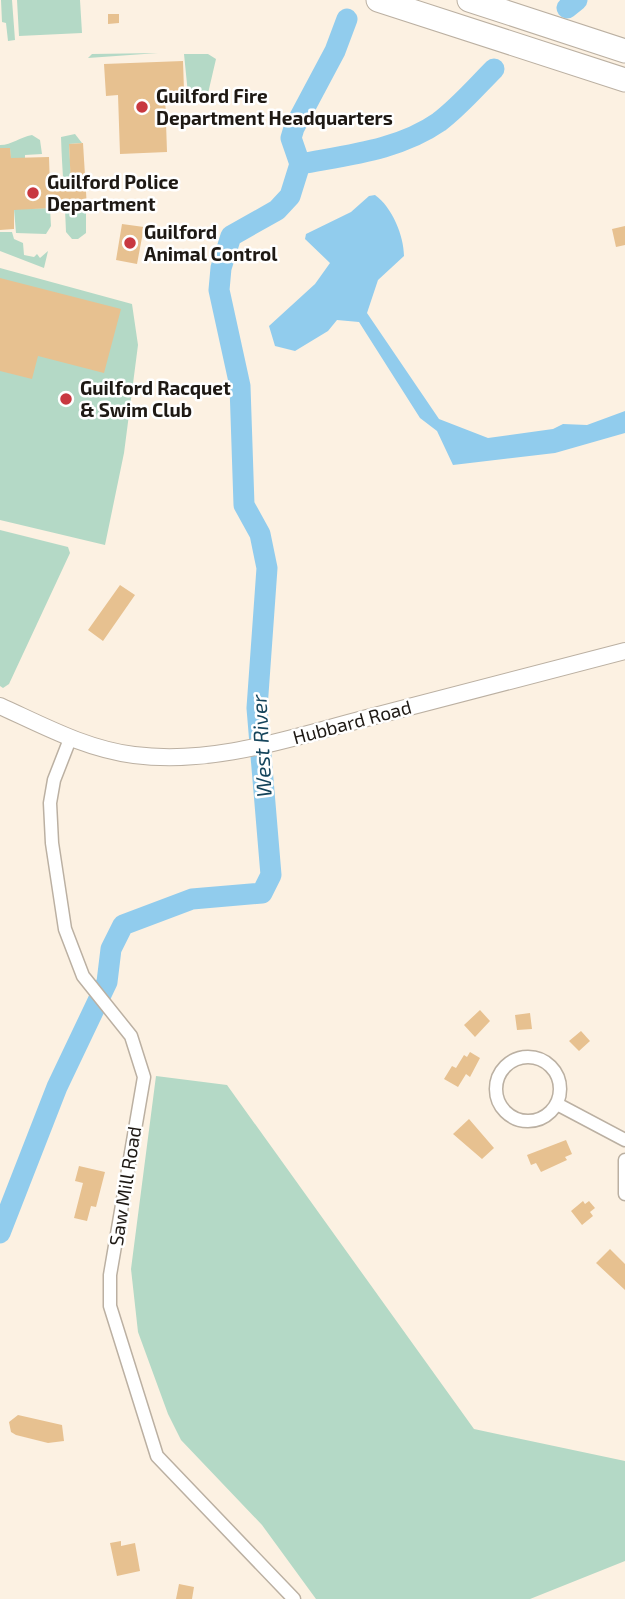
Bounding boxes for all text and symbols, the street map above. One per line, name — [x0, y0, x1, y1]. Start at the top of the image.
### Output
place label: Guilford Fire Department Headquarters — [156, 84, 393, 129]
marker: Guilford Fire Department Headquarters — [134, 99, 150, 115]
place label: Guilford Police Department — [47, 170, 179, 215]
marker: Guilford Police Department — [25, 185, 41, 201]
place label: Guilford Animal Control — [144, 220, 278, 265]
marker: Guilford Animal Control — [122, 235, 138, 251]
place label: Guilford Racquet & Swim Club — [80, 376, 231, 421]
marker: Guilford Racquet & Swim Club — [58, 391, 74, 407]
water label: West River — [245, 693, 276, 798]
street label: Hubbard Road — [290, 695, 414, 748]
street label: Saw Mill Road — [104, 1124, 145, 1247]

